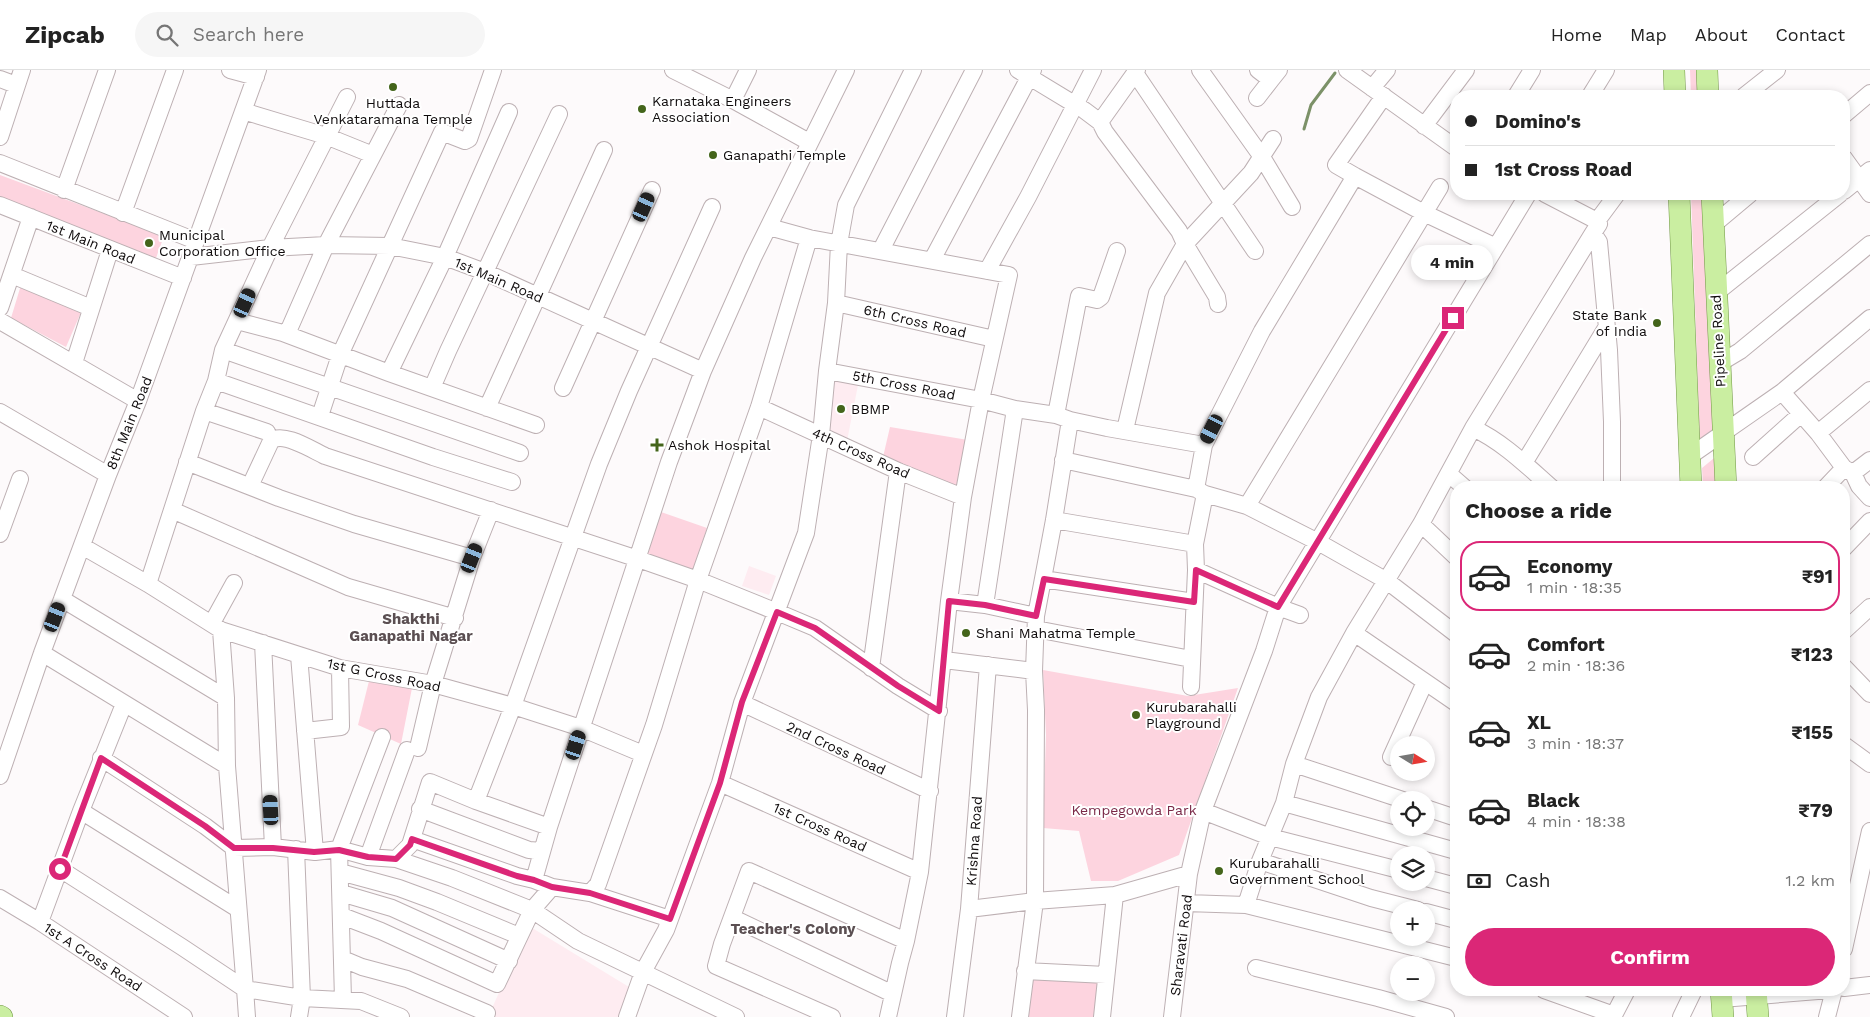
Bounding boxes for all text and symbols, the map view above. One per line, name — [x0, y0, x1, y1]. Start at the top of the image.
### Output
search box — [135, 12, 485, 57]
text: Zipcab — [25, 21, 105, 49]
icon: search — [153, 21, 181, 49]
text: Search here — [193, 23, 304, 46]
text: Home — [1551, 24, 1602, 45]
text: Map — [1630, 24, 1667, 45]
text: About — [1695, 24, 1747, 45]
text: Contact — [1775, 24, 1845, 45]
marker: Huttada Venkataramana Temple — [387, 81, 399, 93]
place label: Karnataka Engineers Association — [652, 93, 791, 125]
place label: Huttada Venkataramana Temple — [313, 95, 473, 127]
marker: Karnataka Engineers Association — [636, 103, 648, 115]
text: Domino's — [1495, 110, 1581, 133]
place label: Ganapathi Temple — [723, 147, 846, 163]
marker: Ganapathi Temple — [707, 149, 719, 161]
text: 1st Cross Road — [1495, 158, 1632, 181]
car — [631, 190, 656, 224]
street label: 1st Main Road — [44, 217, 138, 267]
place label: Municipal Corporation Office — [159, 227, 286, 259]
marker: Municipal Corporation Office — [143, 237, 155, 249]
callout: 4 min — [1412, 246, 1494, 280]
text: 4 min — [1430, 253, 1474, 272]
street label: 1st Main Road — [452, 254, 546, 306]
car — [232, 286, 257, 320]
street label: Pipeline Road — [1708, 294, 1728, 388]
street label: 6th Cross Road — [862, 301, 968, 341]
route end — [1442, 307, 1464, 329]
place label: State Bank of India — [1572, 307, 1647, 339]
marker: State Bank of India — [1651, 317, 1663, 329]
street label: 5th Cross Road — [851, 367, 957, 403]
street label: 8th Main Road — [103, 374, 155, 472]
place label: BBMP — [851, 401, 890, 417]
marker: BBMP — [835, 403, 847, 415]
car — [1198, 412, 1225, 446]
street label: 4th Cross Road — [810, 424, 912, 482]
place label: Ashok Hospital — [668, 437, 771, 453]
marker: Ashok Hospital — [650, 438, 664, 452]
text: Choose a ride — [1465, 498, 1612, 523]
car — [459, 541, 484, 575]
icon: car — [1467, 554, 1512, 599]
text: Economy — [1527, 555, 1612, 578]
text: ₹91 — [1802, 565, 1833, 588]
text: 1 min · 18:35 — [1527, 578, 1622, 597]
car — [42, 600, 67, 634]
district label: Shakthi Ganapathi Nagar — [349, 610, 473, 645]
place label: Shani Mahatma Temple — [976, 625, 1136, 641]
marker: Shani Mahatma Temple — [960, 627, 972, 639]
icon: car — [1467, 632, 1512, 677]
text: Comfort — [1527, 633, 1605, 656]
text: ₹123 — [1791, 643, 1833, 666]
street label: 1st G Cross Road — [326, 655, 442, 695]
text: 2 min · 18:36 — [1527, 656, 1625, 675]
place label: Kurubarahalli Playground — [1146, 699, 1237, 731]
marker: Kurubarahalli Playground — [1130, 709, 1142, 721]
icon: car — [1467, 710, 1512, 755]
text: XL — [1527, 711, 1551, 734]
street label: 2nd Cross Road — [784, 718, 888, 778]
text: ₹155 — [1791, 721, 1833, 744]
car — [564, 728, 587, 762]
text: 3 min · 18:37 — [1527, 734, 1624, 753]
north arrow — [1390, 736, 1435, 781]
map controls — [1390, 736, 1435, 1001]
icon: car — [1467, 788, 1512, 833]
text: Black — [1527, 789, 1580, 812]
button: locate — [1390, 791, 1435, 836]
car — [262, 795, 279, 825]
street label: Krishna Road — [963, 796, 985, 886]
street label: 1st Cross Road — [771, 799, 869, 855]
text: ₹79 — [1798, 799, 1833, 822]
park label: Kempegowda Park — [1071, 802, 1197, 818]
text: 4 min · 18:38 — [1527, 812, 1626, 831]
button: layers — [1390, 846, 1435, 891]
place label: Kurubarahalli Government School — [1229, 855, 1365, 887]
route start — [49, 858, 71, 880]
marker: Kurubarahalli Government School — [1213, 865, 1225, 877]
icon: cash — [1465, 867, 1493, 895]
text: Cash — [1505, 869, 1551, 892]
text: 1.2 km — [1785, 871, 1835, 890]
street label: Sharavati Road — [1167, 893, 1195, 997]
button: + — [1390, 901, 1435, 946]
street label: 1st A Cross Road — [41, 919, 145, 995]
district label: Teacher's Colony — [730, 920, 856, 938]
button: Confirm — [1465, 928, 1835, 986]
button: − — [1390, 956, 1435, 1001]

